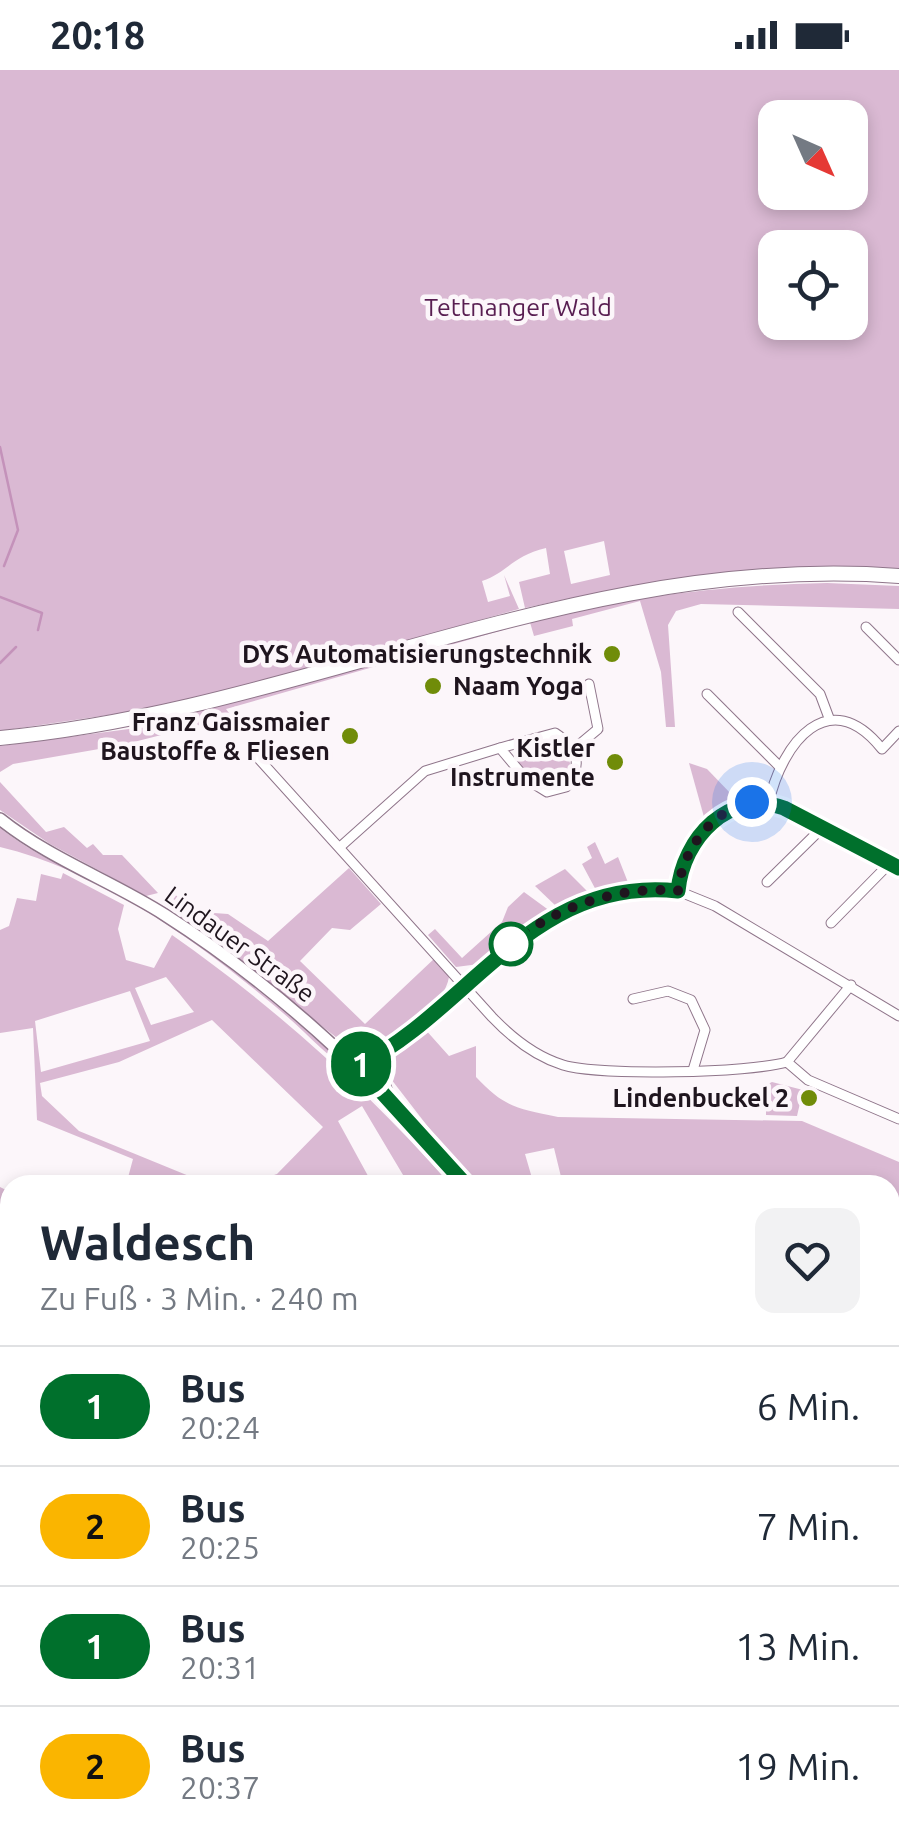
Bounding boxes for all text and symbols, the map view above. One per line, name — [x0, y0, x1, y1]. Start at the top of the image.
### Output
text: 20:18 — [50, 14, 145, 56]
north arrow — [758, 100, 868, 210]
map controls — [758, 100, 868, 340]
button: locate — [758, 230, 868, 340]
park label: Tettnanger Wald — [424, 293, 612, 321]
place label: DYS Automatisierungstechnik — [242, 640, 592, 668]
marker: DYS Automatisierungstechnik — [601, 643, 623, 665]
place label: Naam Yoga — [453, 672, 584, 700]
marker: Naam Yoga — [422, 675, 444, 697]
place label: Franz Gaissmaier Baustoffe & Fliesen — [100, 708, 331, 765]
marker: Franz Gaissmaier Baustoffe & Fliesen — [339, 725, 361, 747]
place label: Kistler Instrumente — [450, 734, 596, 791]
marker: Kistler Instrumente — [604, 751, 626, 773]
your location — [727, 777, 777, 827]
street label: Lindauer Straße — [160, 880, 320, 1008]
unlabelled marker — [490, 923, 532, 965]
line badge: 1 — [328, 1032, 394, 1096]
text: 1 — [351, 1044, 371, 1084]
place label: Lindenbuckel 2 — [613, 1084, 789, 1112]
marker: Lindenbuckel 2 — [798, 1087, 820, 1109]
button: heart — [755, 1208, 860, 1313]
text: Waldesch — [40, 1215, 255, 1269]
text: Zu Fuß · 3 Min. · 240 m — [40, 1280, 359, 1316]
text: Bus — [180, 1367, 245, 1409]
text: 6 Min. — [757, 1385, 860, 1427]
text: 1 — [85, 1386, 105, 1426]
text: 20:24 — [180, 1409, 260, 1445]
text: Bus — [180, 1487, 245, 1529]
text: 7 Min. — [757, 1505, 860, 1547]
text: 2 — [85, 1506, 105, 1546]
text: 20:25 — [180, 1529, 260, 1565]
text: Bus — [180, 1607, 245, 1649]
text: 13 Min. — [735, 1625, 860, 1667]
text: 1 — [85, 1626, 105, 1666]
text: 20:31 — [180, 1649, 260, 1685]
text: Bus — [180, 1727, 245, 1769]
text: 19 Min. — [735, 1745, 860, 1787]
text: 2 — [85, 1746, 105, 1786]
text: 20:37 — [180, 1769, 260, 1805]

